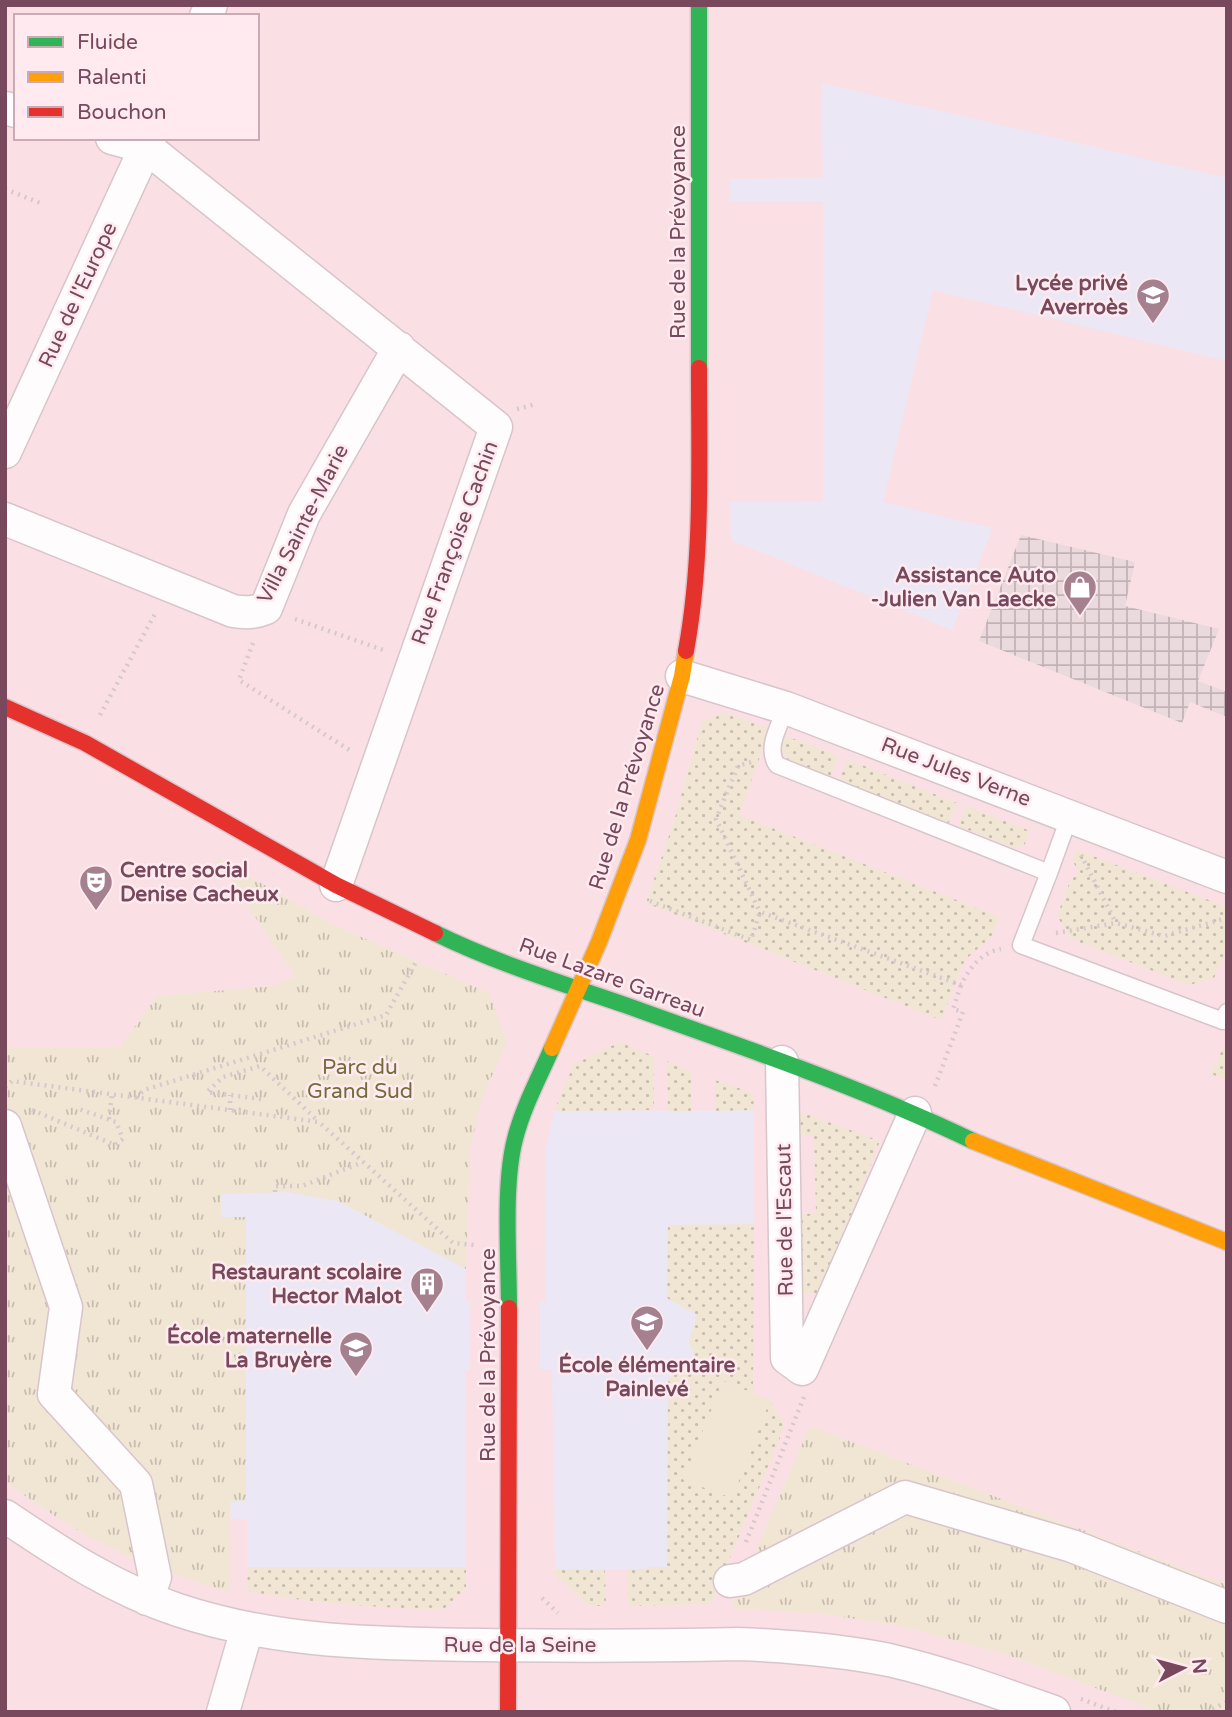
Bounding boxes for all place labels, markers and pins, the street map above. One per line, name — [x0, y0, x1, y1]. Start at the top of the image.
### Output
place label: Lycée privé Averroès — [1015, 271, 1128, 320]
school or university icon: Lycée privé Averroès — [1134, 276, 1172, 325]
place label: Assistance Auto -Julien Van Laecke — [871, 563, 1056, 612]
shop icon: Assistance Auto -Julien Van Laecke — [1061, 568, 1099, 617]
place label: Centre social Denise Cacheux — [120, 858, 279, 907]
theatre icon: Centre social Denise Cacheux — [77, 863, 115, 912]
place label: Restaurant scolaire Hector Malot — [211, 1260, 402, 1309]
building icon: Restaurant scolaire Hector Malot — [408, 1265, 446, 1314]
school or university icon: École élémentaire Painlevé — [628, 1303, 666, 1352]
place label: École maternelle La Bruyère — [167, 1323, 332, 1373]
school or university icon: École maternelle La Bruyère — [337, 1329, 375, 1378]
place label: École élémentaire Painlevé — [559, 1352, 736, 1402]

